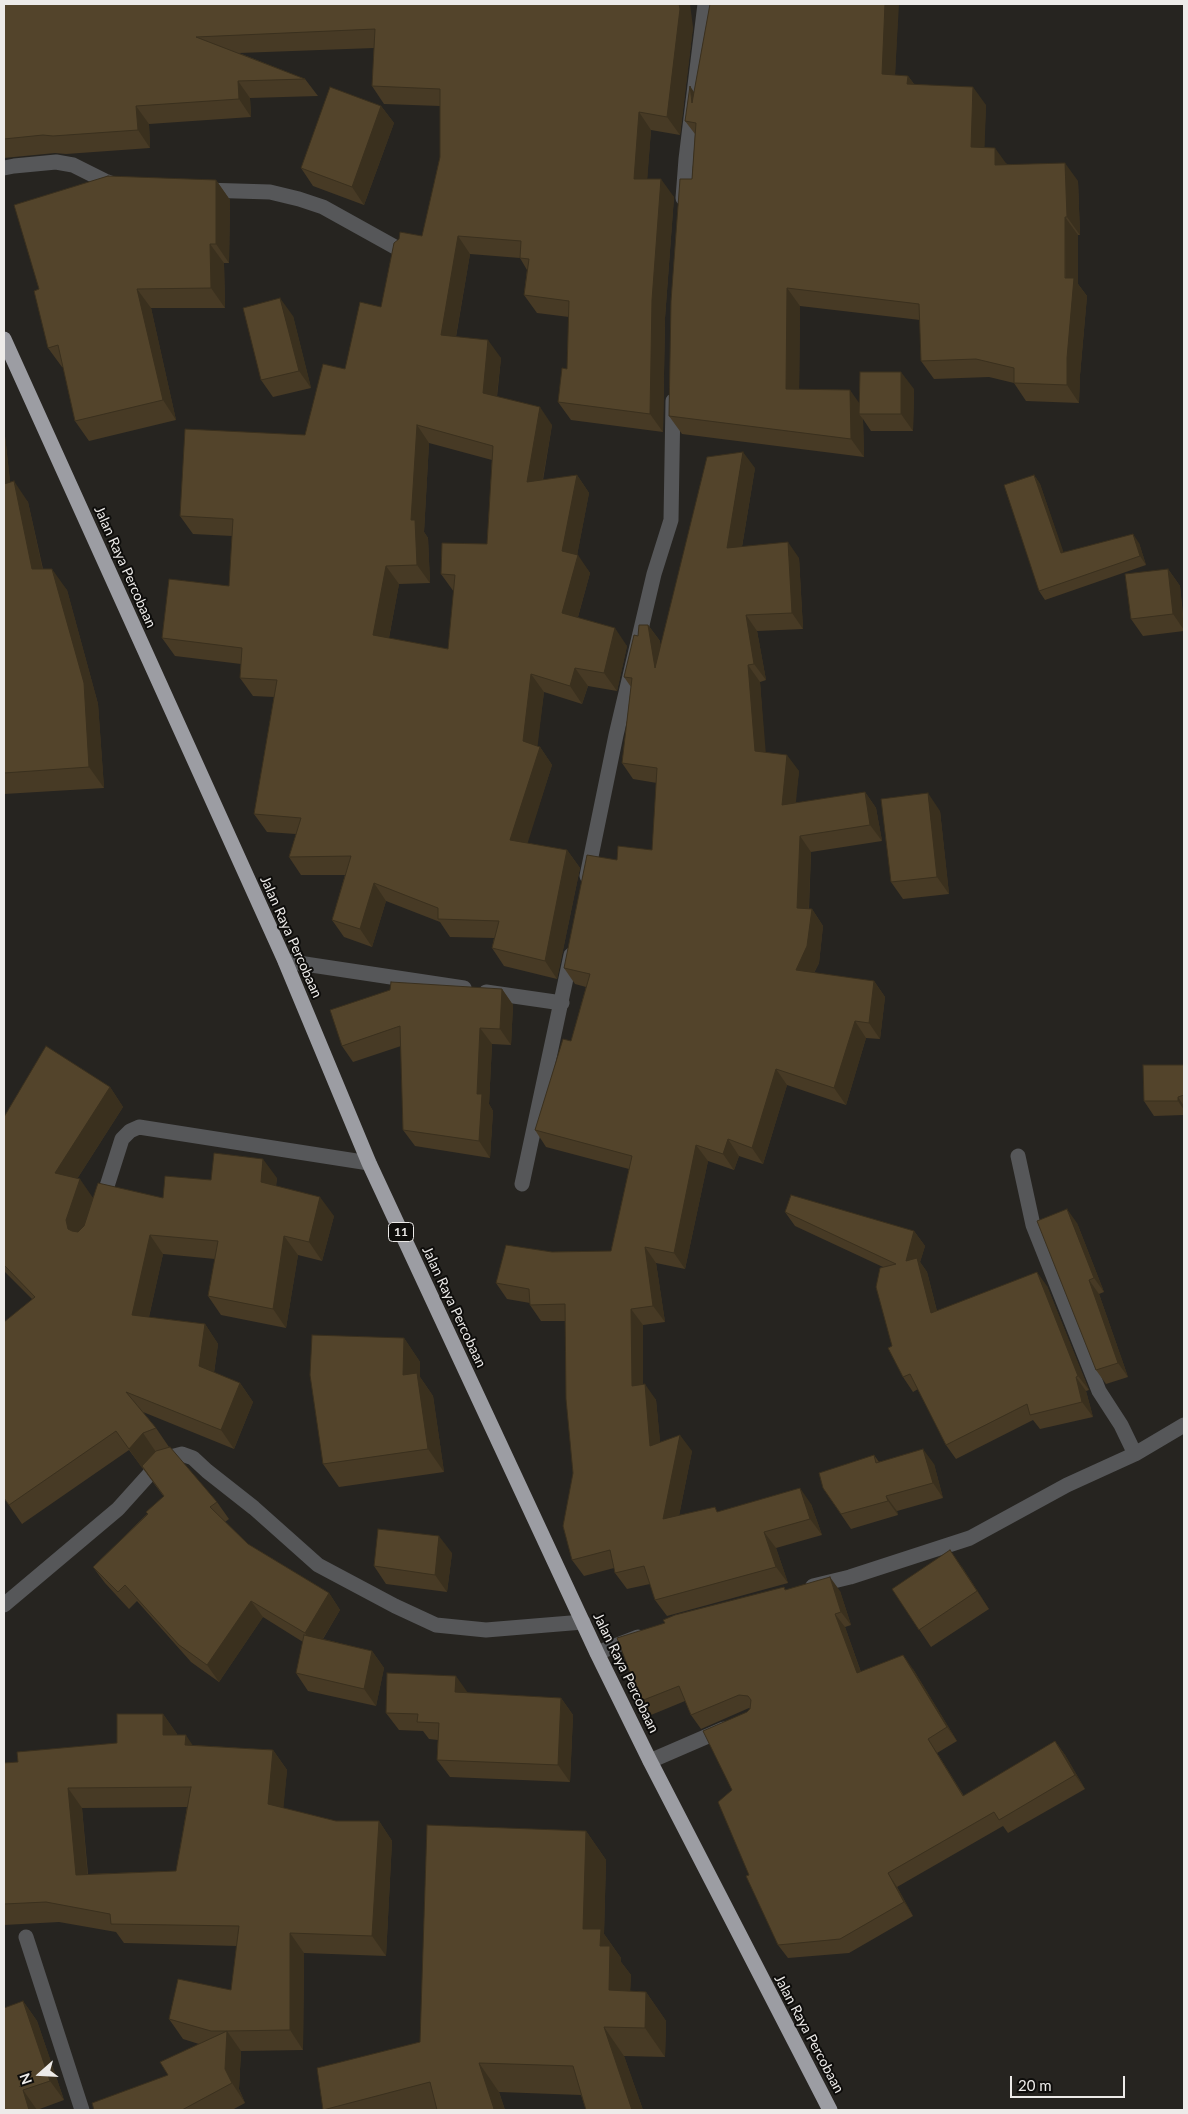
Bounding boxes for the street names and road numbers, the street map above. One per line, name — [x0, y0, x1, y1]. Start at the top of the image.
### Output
street label: Jalan Raya Percobaan — [91, 503, 159, 631]
street label: Jalan Raya Percobaan — [257, 873, 325, 1001]
road number: 11 — [388, 1222, 414, 1242]
street label: Jalan Raya Percobaan — [419, 1244, 489, 1370]
street label: Jalan Raya Percobaan — [590, 1610, 662, 1736]
street label: Jalan Raya Percobaan — [771, 1972, 847, 2096]

